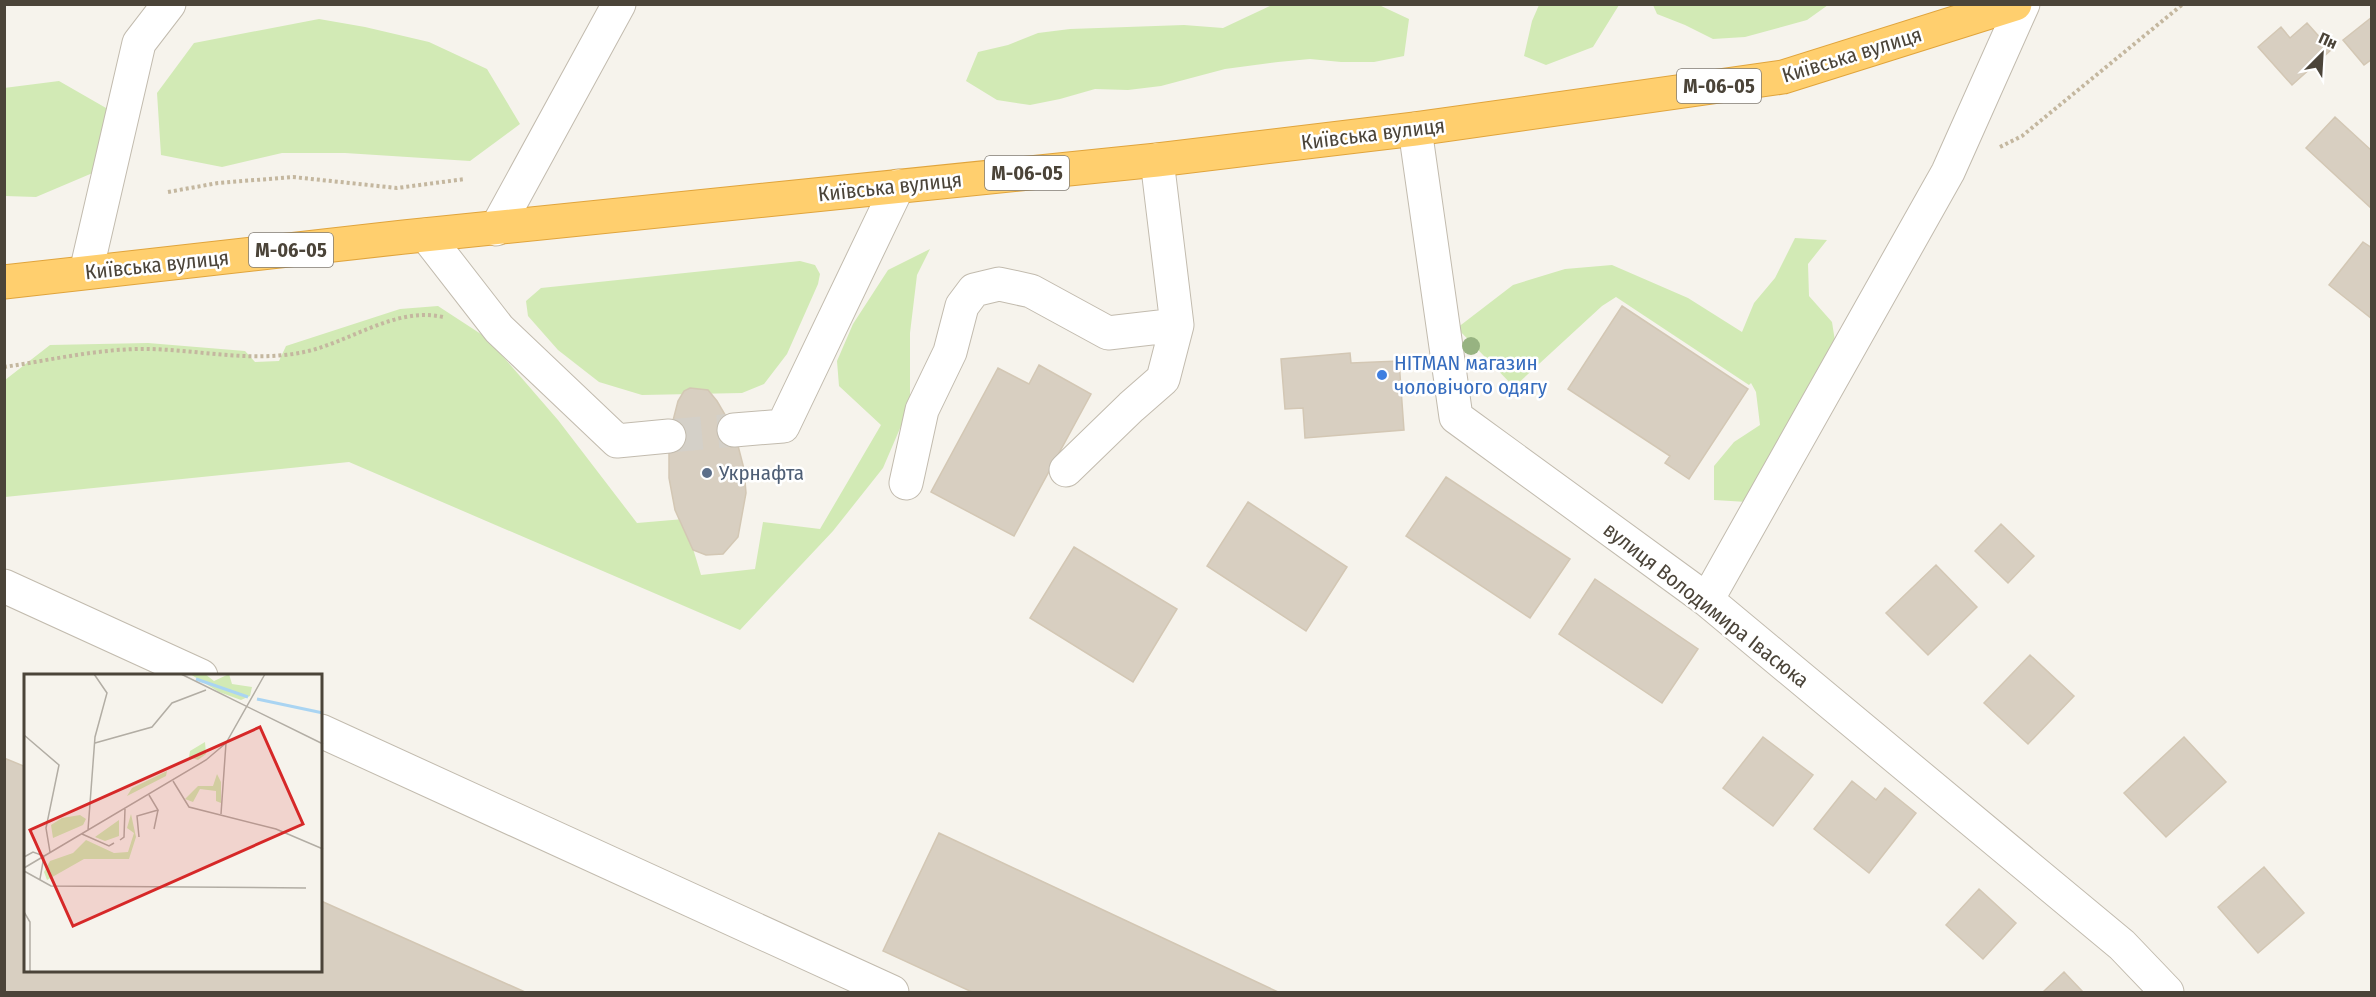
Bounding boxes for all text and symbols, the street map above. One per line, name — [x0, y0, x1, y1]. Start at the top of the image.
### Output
street label: Київська вулиця — [1779, 21, 1925, 89]
north arrow — [2292, 24, 2352, 84]
text: Пн — [2316, 28, 2340, 53]
road number: М-06-05 — [1677, 69, 1761, 103]
street label: Київська вулиця — [1300, 112, 1446, 156]
road number: М-06-05 — [985, 156, 1069, 190]
street label: Київська вулиця — [817, 167, 963, 207]
road number: М-06-05 — [249, 233, 333, 267]
street label: Київська вулиця — [84, 245, 230, 285]
place label: HITMAN магазин чоловічого одягу — [1394, 350, 1548, 400]
marker: HITMAN магазин чоловічого одягу — [1375, 368, 1389, 382]
place label: Укрнафта — [718, 460, 804, 486]
marker: Укрнафта — [700, 466, 714, 480]
street label: вулиця Володимира Івасюка — [1598, 517, 1814, 693]
inset map — [24, 674, 322, 973]

